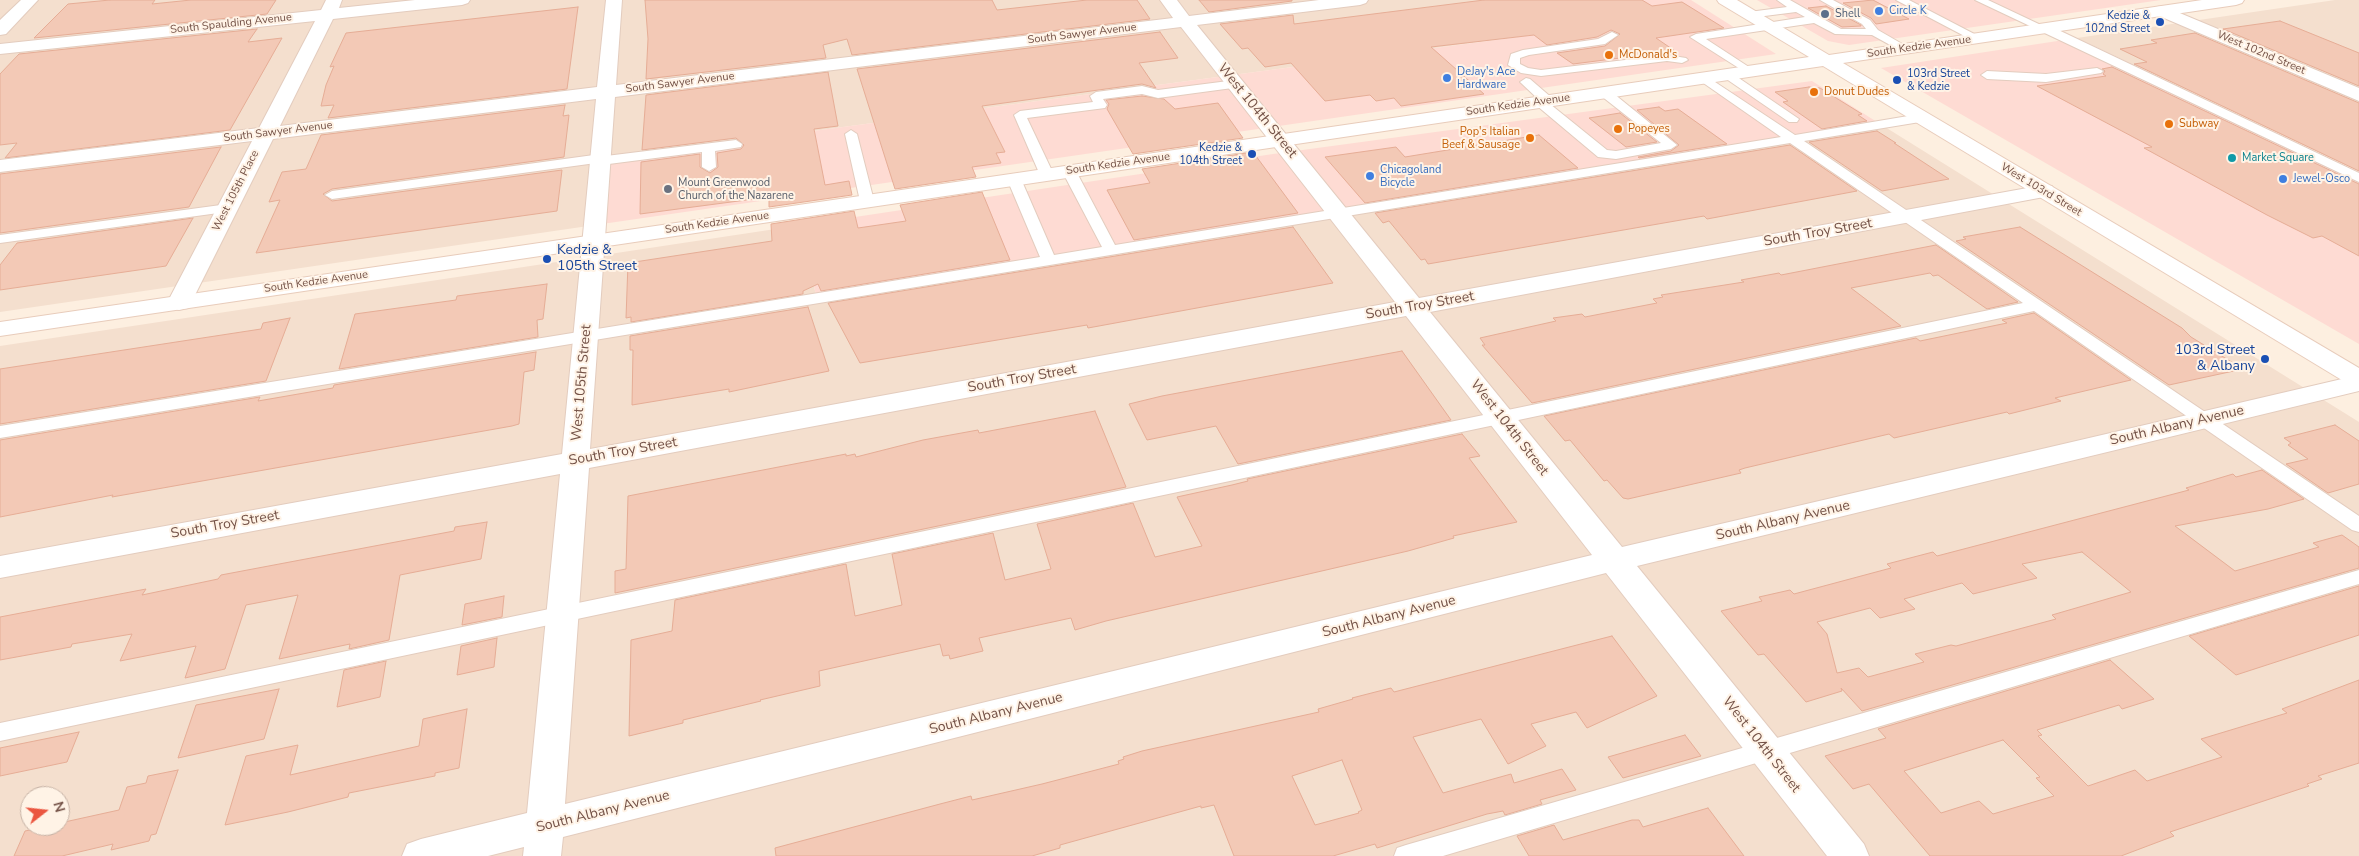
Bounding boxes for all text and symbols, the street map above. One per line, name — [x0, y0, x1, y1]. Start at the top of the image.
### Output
place label: Circle K — [1889, 4, 1927, 18]
marker: Circle K — [1873, 5, 1885, 17]
place label: Shell — [1835, 7, 1860, 21]
marker: Shell — [1819, 8, 1831, 20]
place label: Kedzie & 102nd Street — [2085, 9, 2150, 35]
street label: South Spaulding Avenue — [170, 11, 292, 37]
marker: Kedzie & 102nd Street — [2154, 16, 2166, 28]
street label: South Sawyer Avenue — [1027, 21, 1137, 47]
street label: West 102nd Street — [2215, 28, 2307, 78]
street label: South Kedzie Avenue — [1866, 33, 1972, 61]
place label: McDonald's — [1619, 48, 1677, 62]
marker: McDonald's — [1603, 49, 1615, 61]
street label: West 104th Street — [1214, 60, 1300, 162]
place label: DeJay's Ace Hardware — [1457, 65, 1515, 91]
place label: 103rd Street & Kedzie — [1907, 67, 1970, 93]
street label: South Sawyer Avenue — [625, 70, 735, 96]
marker: DeJay's Ace Hardware — [1441, 72, 1453, 84]
marker: 103rd Street & Kedzie — [1891, 74, 1903, 86]
place label: Donut Dudes — [1824, 85, 1889, 99]
marker: Donut Dudes — [1808, 86, 1820, 98]
street label: South Kedzie Avenue — [1465, 91, 1571, 119]
place label: Subway — [2179, 117, 2219, 131]
marker: Subway — [2163, 118, 2175, 130]
street label: South Sawyer Avenue — [223, 119, 333, 145]
place label: Popeyes — [1628, 122, 1670, 136]
marker: Popeyes — [1612, 123, 1624, 135]
place label: Pop's Italian Beef & Sausage — [1442, 125, 1520, 151]
marker: Pop's Italian Beef & Sausage — [1524, 132, 1536, 144]
place label: Kedzie & 104th Street — [1179, 141, 1242, 167]
street label: West 105th Place — [210, 148, 262, 234]
marker: Kedzie & 104th Street — [1246, 148, 1258, 160]
street label: South Kedzie Avenue — [1065, 150, 1171, 178]
place label: Market Square — [2242, 151, 2314, 165]
marker: Market Square — [2226, 152, 2238, 164]
street label: West 103rd Street — [1998, 161, 2084, 219]
place label: Chicagoland Bicycle — [1380, 163, 1441, 189]
marker: Chicagoland Bicycle — [1364, 170, 1376, 182]
place label: Jewel-Osco — [2293, 172, 2350, 186]
marker: Jewel-Osco — [2277, 173, 2289, 185]
place label: Mount Greenwood Church of the Nazarene — [678, 176, 794, 202]
marker: Mount Greenwood Church of the Nazarene — [662, 183, 674, 195]
street label: South Kedzie Avenue — [664, 209, 770, 237]
street label: South Troy Street — [1763, 215, 1873, 251]
place label: Kedzie & 105th Street — [557, 243, 637, 276]
marker: Kedzie & 105th Street — [541, 253, 553, 265]
street label: South Kedzie Avenue — [263, 268, 369, 296]
street label: South Troy Street — [1365, 288, 1475, 324]
street label: West 105th Street — [569, 324, 595, 442]
place label: 103rd Street & Albany — [2175, 343, 2255, 376]
marker: 103rd Street & Albany — [2259, 353, 2271, 365]
street label: South Troy Street — [967, 361, 1077, 397]
street label: West 104th Street — [1466, 377, 1552, 479]
street label: South Albany Avenue — [2108, 402, 2246, 450]
street label: South Troy Street — [568, 434, 678, 470]
street label: South Albany Avenue — [1714, 497, 1852, 545]
street label: South Troy Street — [170, 507, 280, 543]
street label: South Albany Avenue — [1321, 592, 1457, 642]
street label: South Albany Avenue — [928, 689, 1064, 739]
street label: West 104th Street — [1718, 694, 1804, 796]
north arrow — [20, 786, 70, 836]
street label: South Albany Avenue — [535, 787, 671, 837]
text: N — [48, 799, 70, 815]

